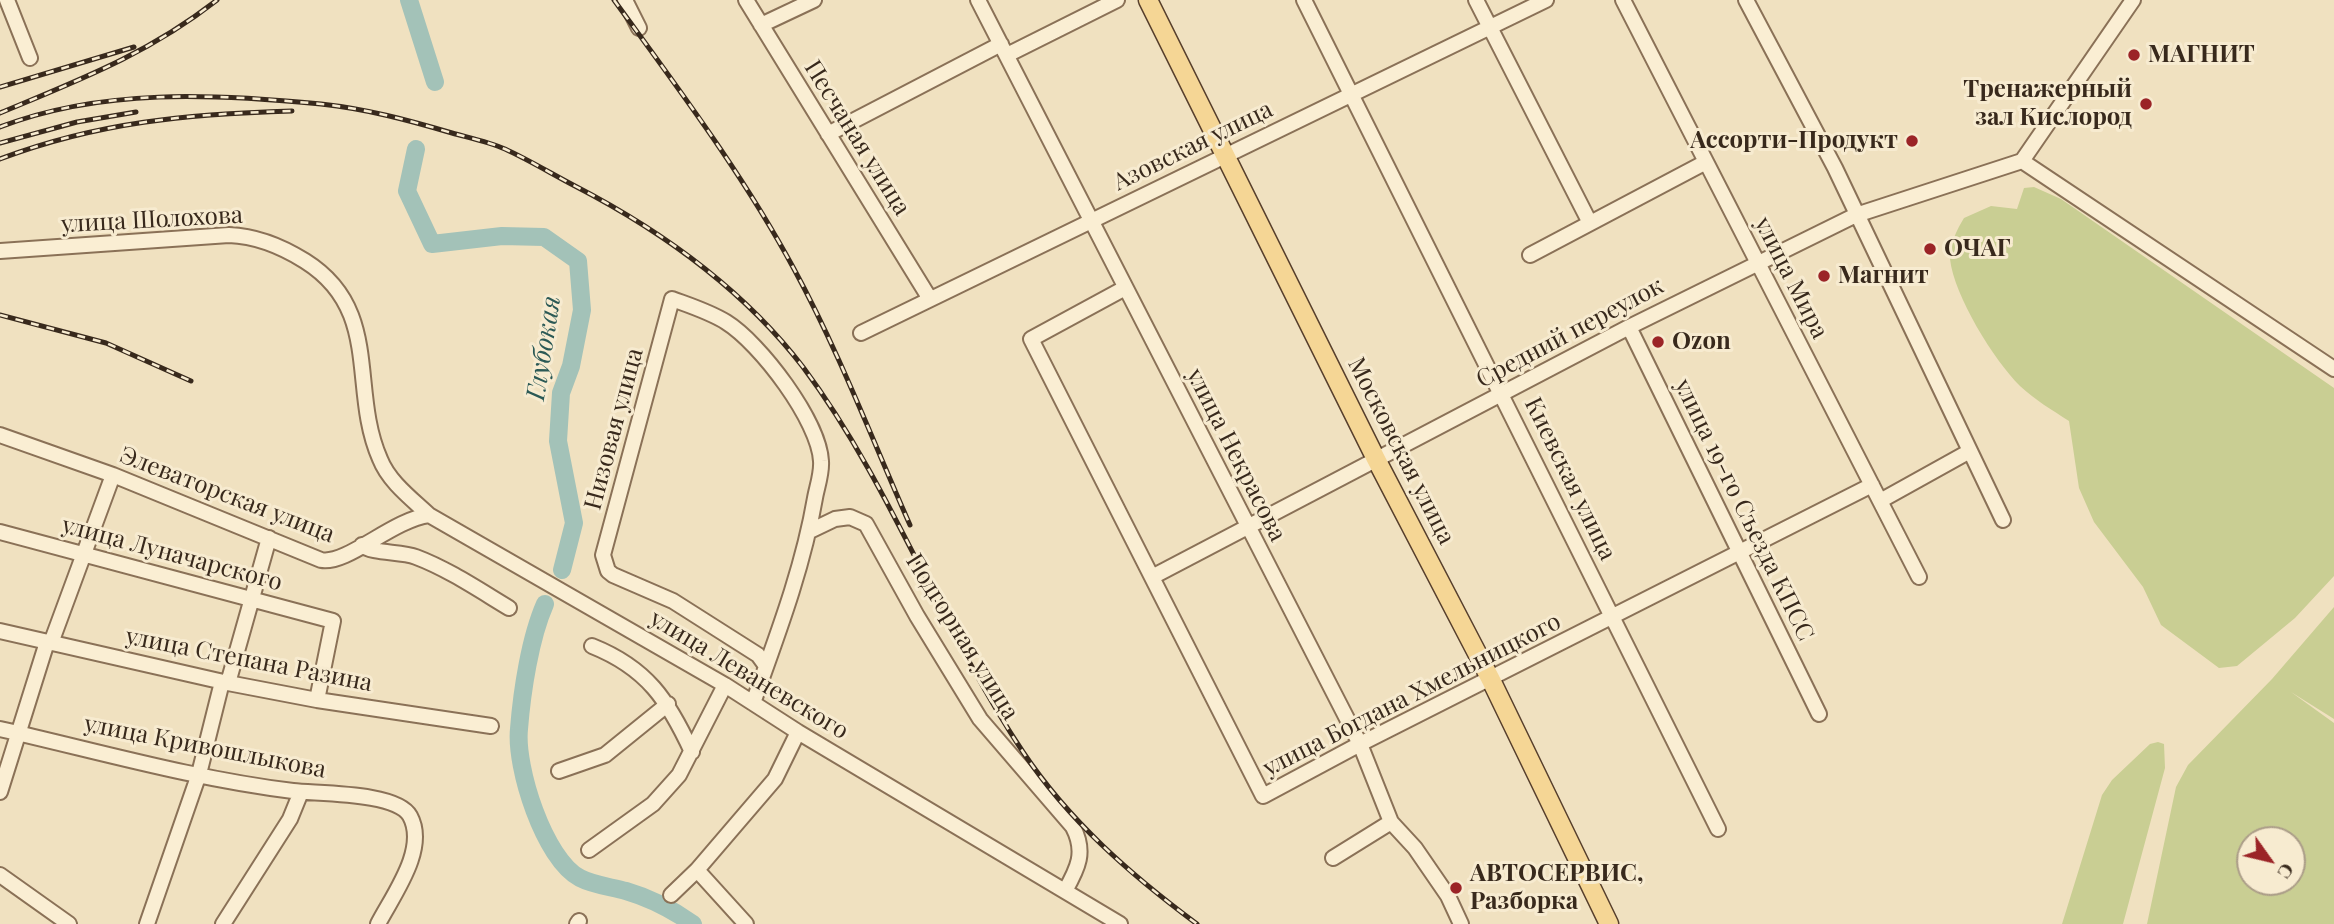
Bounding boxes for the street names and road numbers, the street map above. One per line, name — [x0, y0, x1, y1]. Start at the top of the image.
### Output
street label: Песчаная улица — [798, 55, 916, 221]
street label: Азовская улица — [1109, 95, 1277, 197]
street label: улица Шолохова — [60, 201, 244, 239]
street label: улица Мира — [1748, 212, 1834, 344]
street label: Средний переулок — [1472, 272, 1668, 394]
street label: Низовая улица — [579, 345, 649, 513]
street label: Московская улица — [1341, 353, 1461, 549]
street label: улица Некрасова — [1180, 364, 1292, 546]
street label: улица 19-го Съезда КПСС — [1668, 374, 1820, 646]
street label: Киевская улица — [1518, 393, 1622, 565]
street label: Элеваторская улица — [115, 441, 339, 549]
street label: улица Луначарского — [59, 511, 285, 597]
street label: Подгорная улица — [899, 549, 1025, 725]
street label: улица Леваневского — [645, 604, 853, 746]
street label: улица Богдана Хмельницкого — [1258, 607, 1566, 783]
street label: улица Степана Разина — [123, 622, 375, 698]
street label: улица Кривошлыкова — [82, 709, 328, 785]

